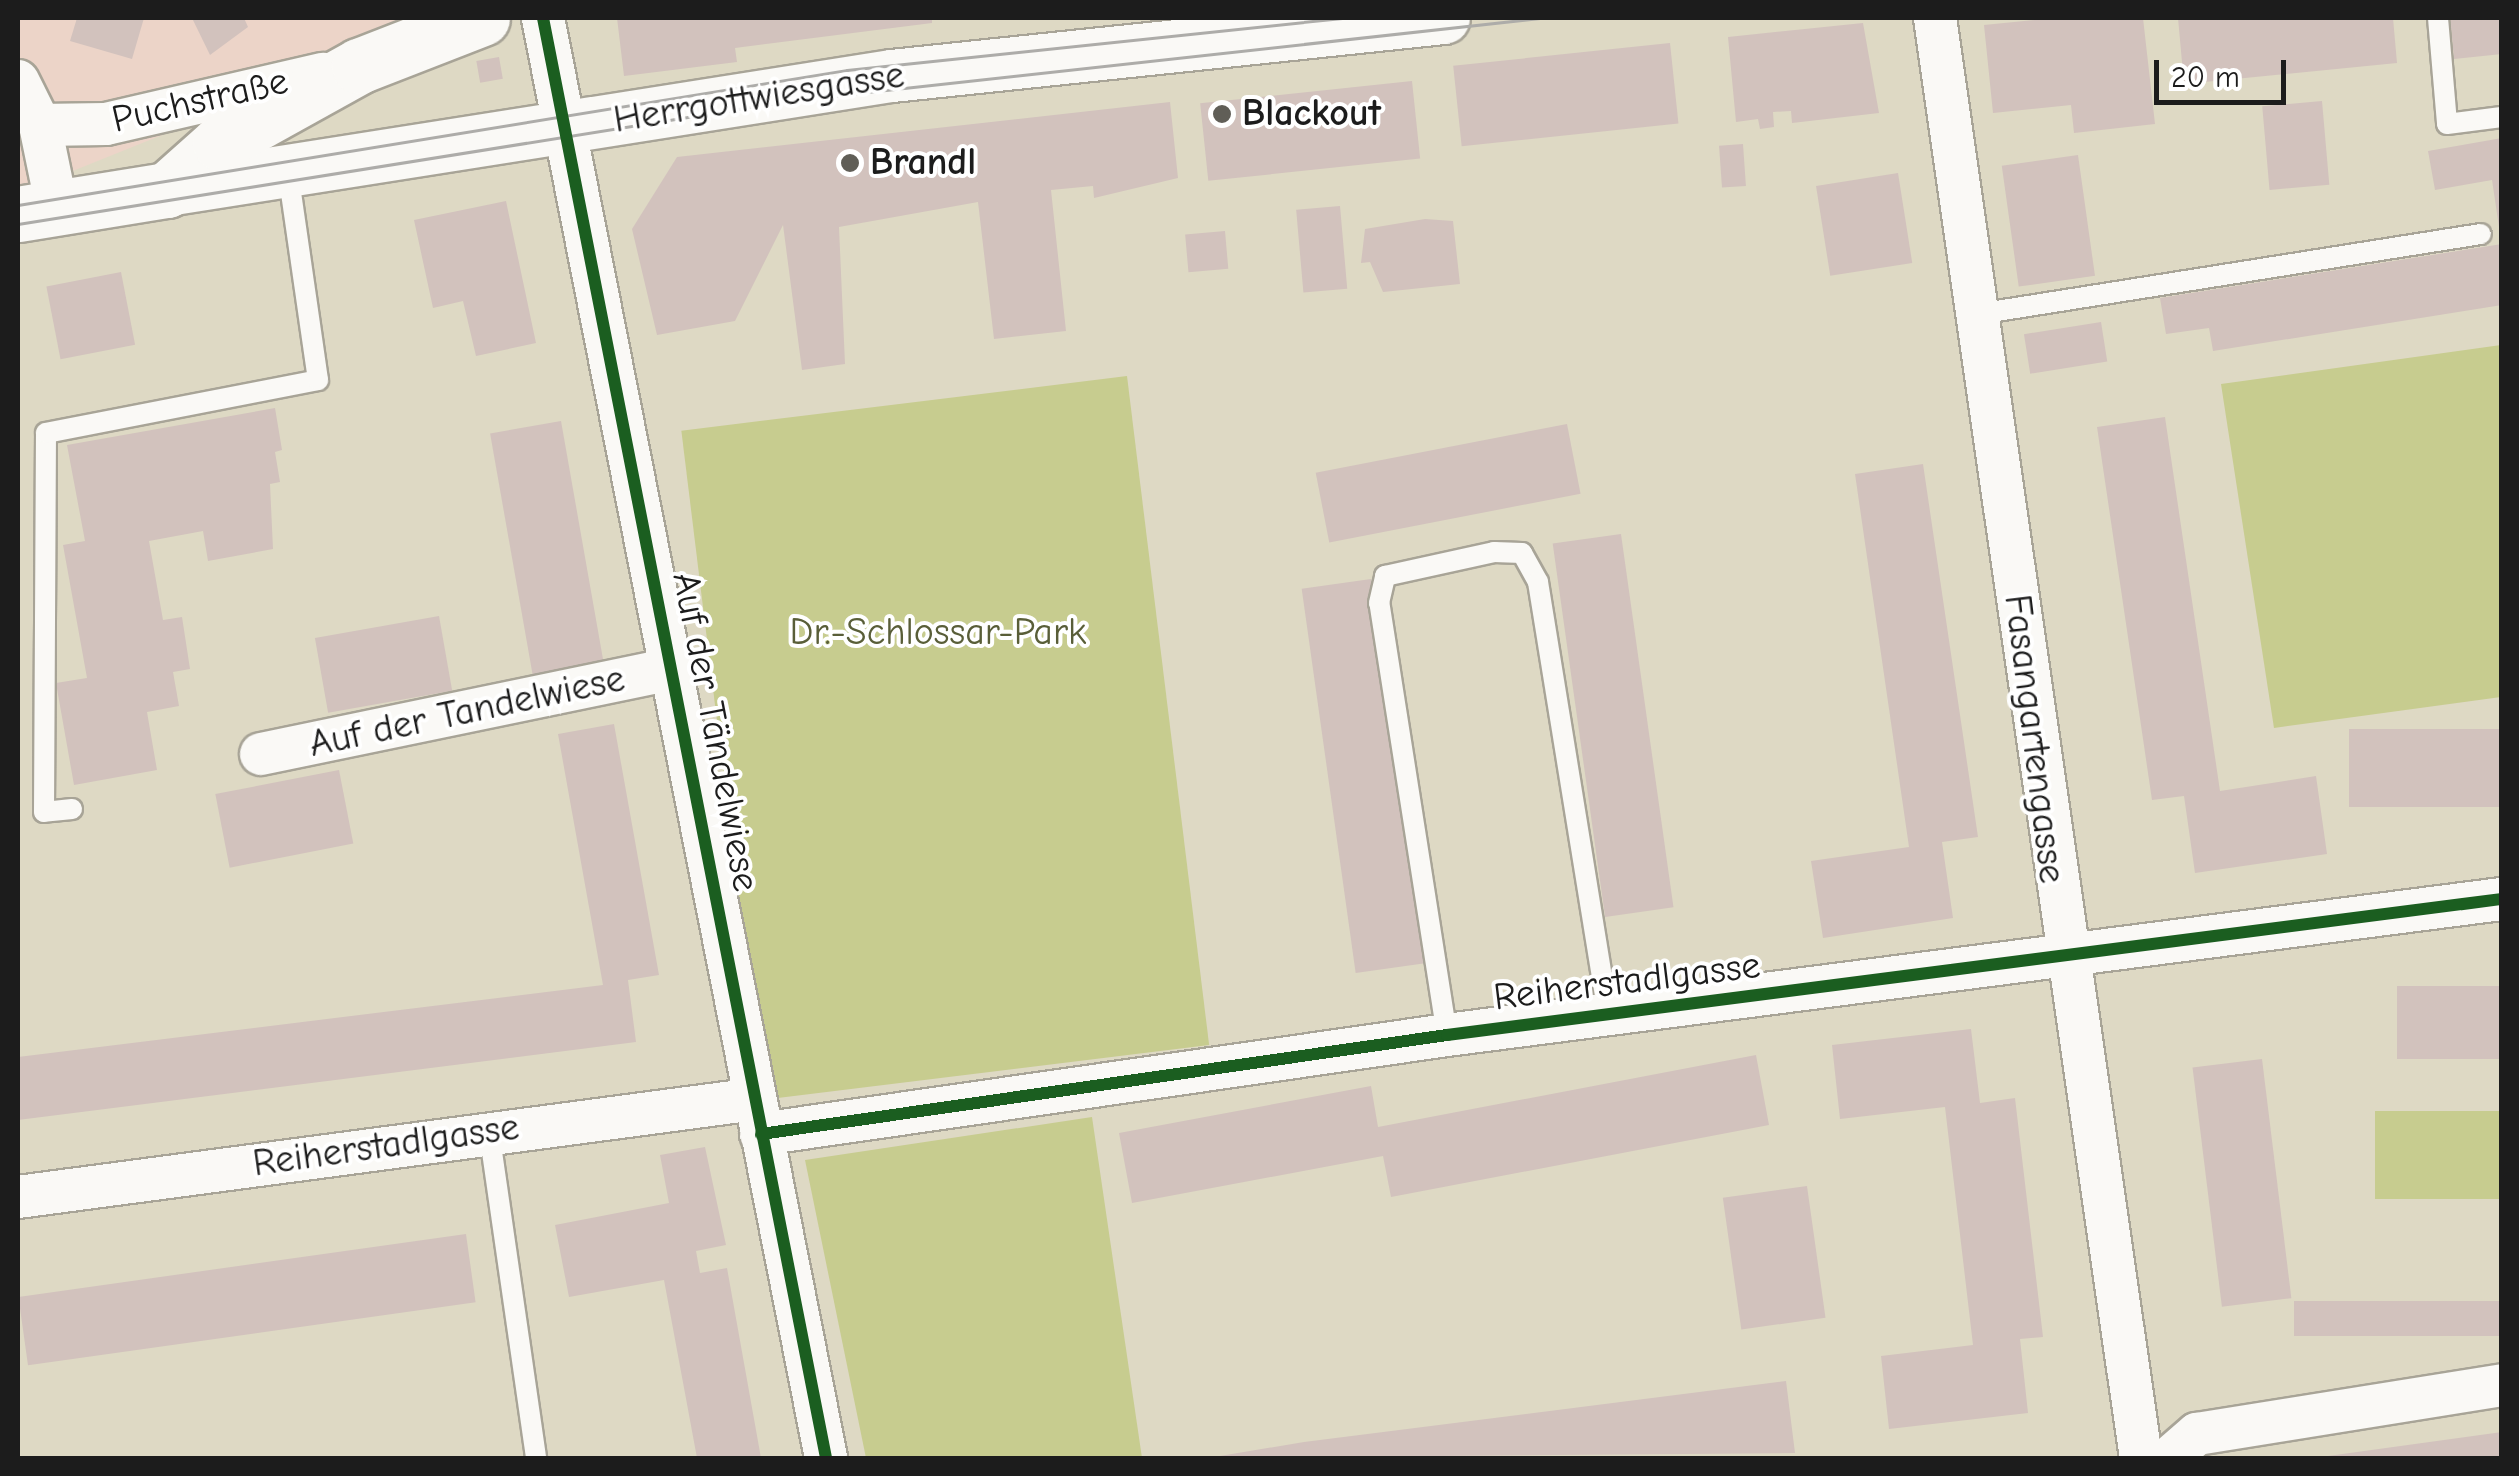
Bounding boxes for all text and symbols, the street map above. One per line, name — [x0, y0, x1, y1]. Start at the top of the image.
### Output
scale bar — [2159, 40, 2292, 102]
street label: Herrgottwiesgasse — [610, 53, 908, 143]
street label: Puchstraße — [108, 59, 292, 143]
text: 20 m — [2171, 60, 2240, 95]
place label: Blackout — [1242, 91, 1381, 137]
marker: Blackout — [1211, 103, 1233, 125]
place label: Brandl — [870, 140, 976, 186]
marker: Brandl — [839, 152, 861, 174]
street label: Auf der Tändelwiese — [662, 569, 768, 895]
street label: Fasangartengasse — [1994, 592, 2074, 886]
park label: Dr.-Schlossar-Park — [790, 610, 1086, 656]
street label: Auf der Tandelwiese — [305, 656, 629, 768]
street label: Reiherstadlgasse — [1491, 943, 1763, 1021]
street label: Reiherstadlgasse — [250, 1105, 522, 1187]

